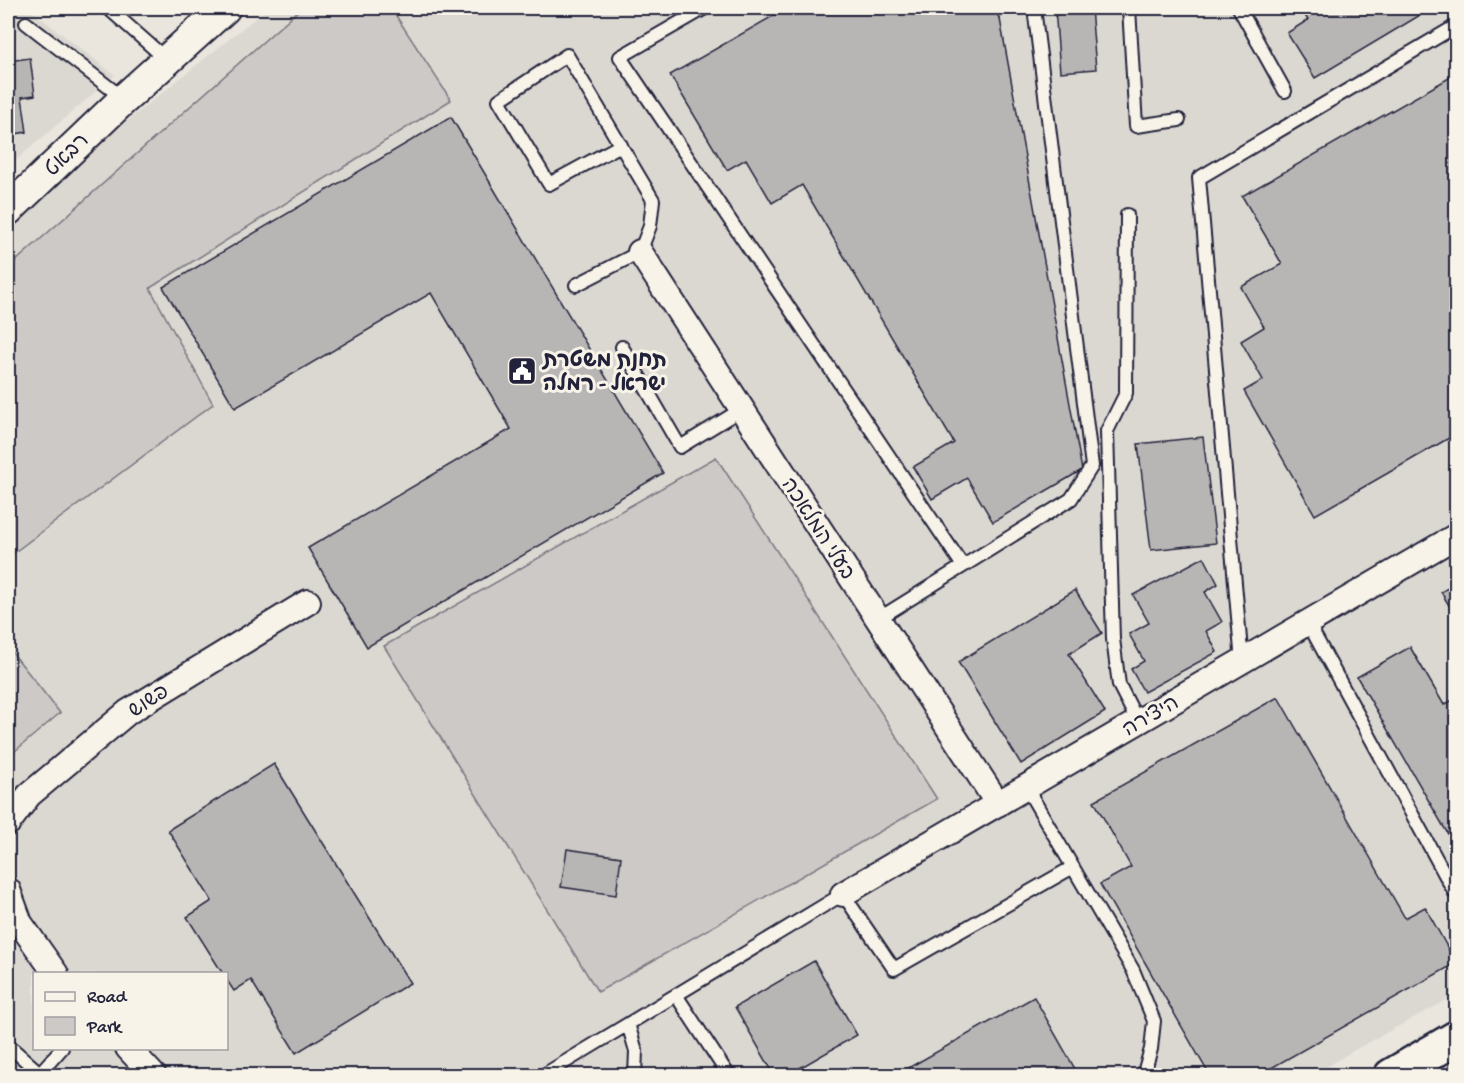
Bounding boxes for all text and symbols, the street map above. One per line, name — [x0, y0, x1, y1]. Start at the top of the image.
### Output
street label: רבאט — [41, 130, 96, 183]
place label: תחנת משטרת ישראל - רמלה — [541, 349, 667, 399]
public building icon: תחנת משטרת ישראל - רמלה — [506, 355, 538, 387]
street label: בעלי המלאכה — [774, 473, 860, 586]
street label: פשוש — [125, 681, 175, 725]
street label: היצירה — [1119, 692, 1184, 744]
legend — [33, 972, 228, 1050]
text: Road — [87, 988, 128, 1009]
text: Park — [86, 1018, 123, 1039]

